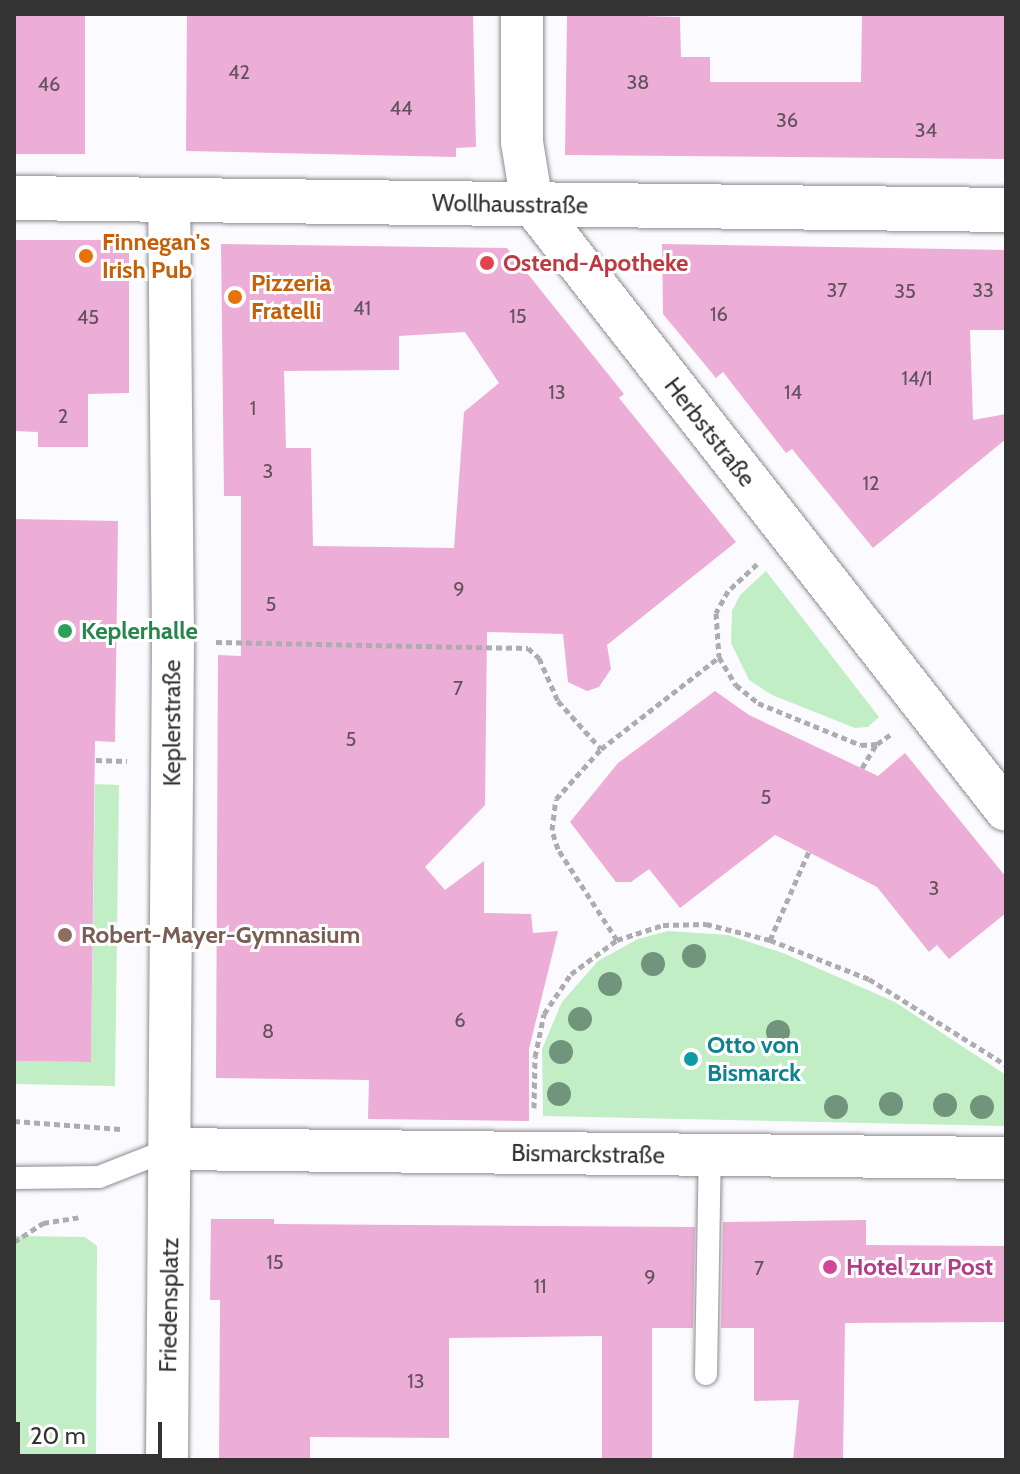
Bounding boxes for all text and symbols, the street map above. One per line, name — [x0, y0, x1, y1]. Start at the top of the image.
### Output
house number: 42 — [228, 60, 250, 84]
house number: 38 — [627, 70, 649, 94]
house number: 46 — [38, 72, 60, 96]
house number: 44 — [389, 96, 413, 120]
house number: 36 — [776, 108, 798, 132]
house number: 34 — [915, 118, 937, 142]
street label: Wollhausstraße — [432, 188, 588, 220]
place label: Finnegan's Irish Pub — [102, 228, 210, 284]
marker: Finnegan's Irish Pub — [77, 247, 95, 265]
place label: Ostend-Apotheke — [503, 249, 688, 277]
marker: Ostend-Apotheke — [478, 254, 496, 272]
place label: Pizzeria Fratelli — [251, 269, 331, 325]
house number: 37 — [827, 278, 847, 302]
house number: 33 — [972, 278, 994, 302]
house number: 35 — [894, 279, 916, 303]
marker: Pizzeria Fratelli — [226, 288, 244, 306]
house number: 41 — [353, 296, 371, 320]
house number: 16 — [710, 302, 728, 326]
house number: 15 — [509, 304, 527, 328]
house number: 45 — [77, 305, 99, 329]
house number: 14/1 — [901, 366, 933, 390]
street label: Herbststraße — [658, 372, 762, 492]
house number: 13 — [548, 380, 566, 404]
house number: 14 — [784, 380, 802, 404]
house number: 1 — [250, 396, 256, 420]
house number: 2 — [58, 404, 68, 428]
house number: 3 — [263, 459, 273, 483]
house number: 12 — [863, 471, 879, 495]
house number: 9 — [453, 577, 465, 601]
house number: 5 — [266, 592, 276, 616]
place label: Keplerhalle — [81, 617, 198, 645]
marker: Keplerhalle — [56, 622, 74, 640]
street label: Keplerstraße — [158, 660, 186, 786]
house number: 7 — [453, 676, 463, 700]
house number: 5 — [346, 727, 356, 751]
house number: 5 — [761, 785, 771, 809]
house number: 3 — [929, 876, 939, 900]
place label: Robert-Mayer-Gymnasium — [81, 921, 360, 949]
marker: Robert-Mayer-Gymnasium — [56, 926, 74, 944]
house number: 6 — [454, 1008, 466, 1032]
house number: 8 — [262, 1019, 274, 1043]
place label: Otto von Bismarck — [707, 1031, 801, 1087]
marker: Otto von Bismarck — [682, 1050, 700, 1068]
street label: Bismarckstraße — [511, 1138, 665, 1170]
street label: Friedensplatz — [153, 1237, 185, 1373]
house number: 15 — [266, 1250, 284, 1274]
place label: Hotel zur Post — [846, 1253, 993, 1281]
house number: 7 — [754, 1256, 764, 1280]
marker: Hotel zur Post — [821, 1258, 839, 1276]
house number: 9 — [644, 1265, 656, 1289]
house number: 11 — [533, 1274, 547, 1298]
house number: 13 — [407, 1369, 425, 1393]
scale bar — [20, 1406, 166, 1456]
text: 20 m — [30, 1421, 86, 1450]

